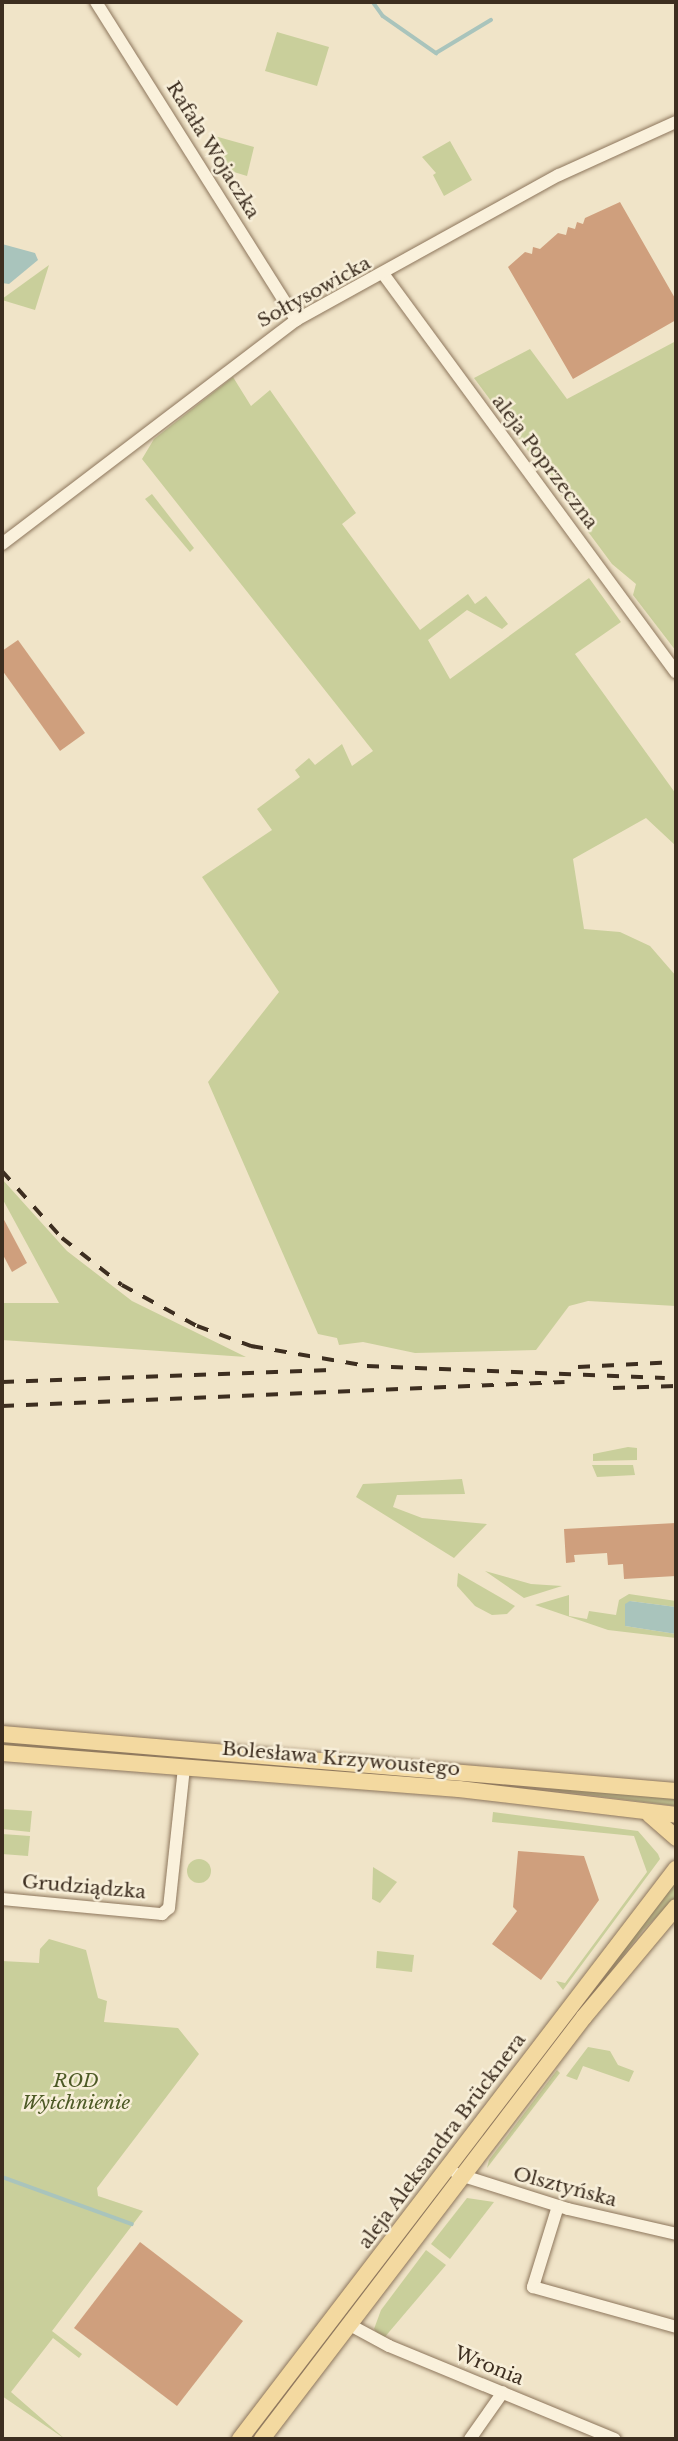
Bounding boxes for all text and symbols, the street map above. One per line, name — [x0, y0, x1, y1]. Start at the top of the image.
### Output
street label: Rafała Wojaczka — [161, 77, 265, 223]
street label: Sołtysowicka — [254, 252, 374, 332]
street label: aleja Poprzeczna — [487, 390, 603, 534]
street label: Bolesława Krzywoustego — [221, 1737, 461, 1781]
street label: Grudziądzka — [21, 1870, 147, 1904]
street label: aleja Aleksandra Brücknera — [353, 2028, 531, 2254]
park label: ROD Wytchnienie — [22, 2070, 130, 2114]
street label: Olsztyńska — [511, 2162, 619, 2212]
street label: Wronia — [451, 2342, 527, 2390]

